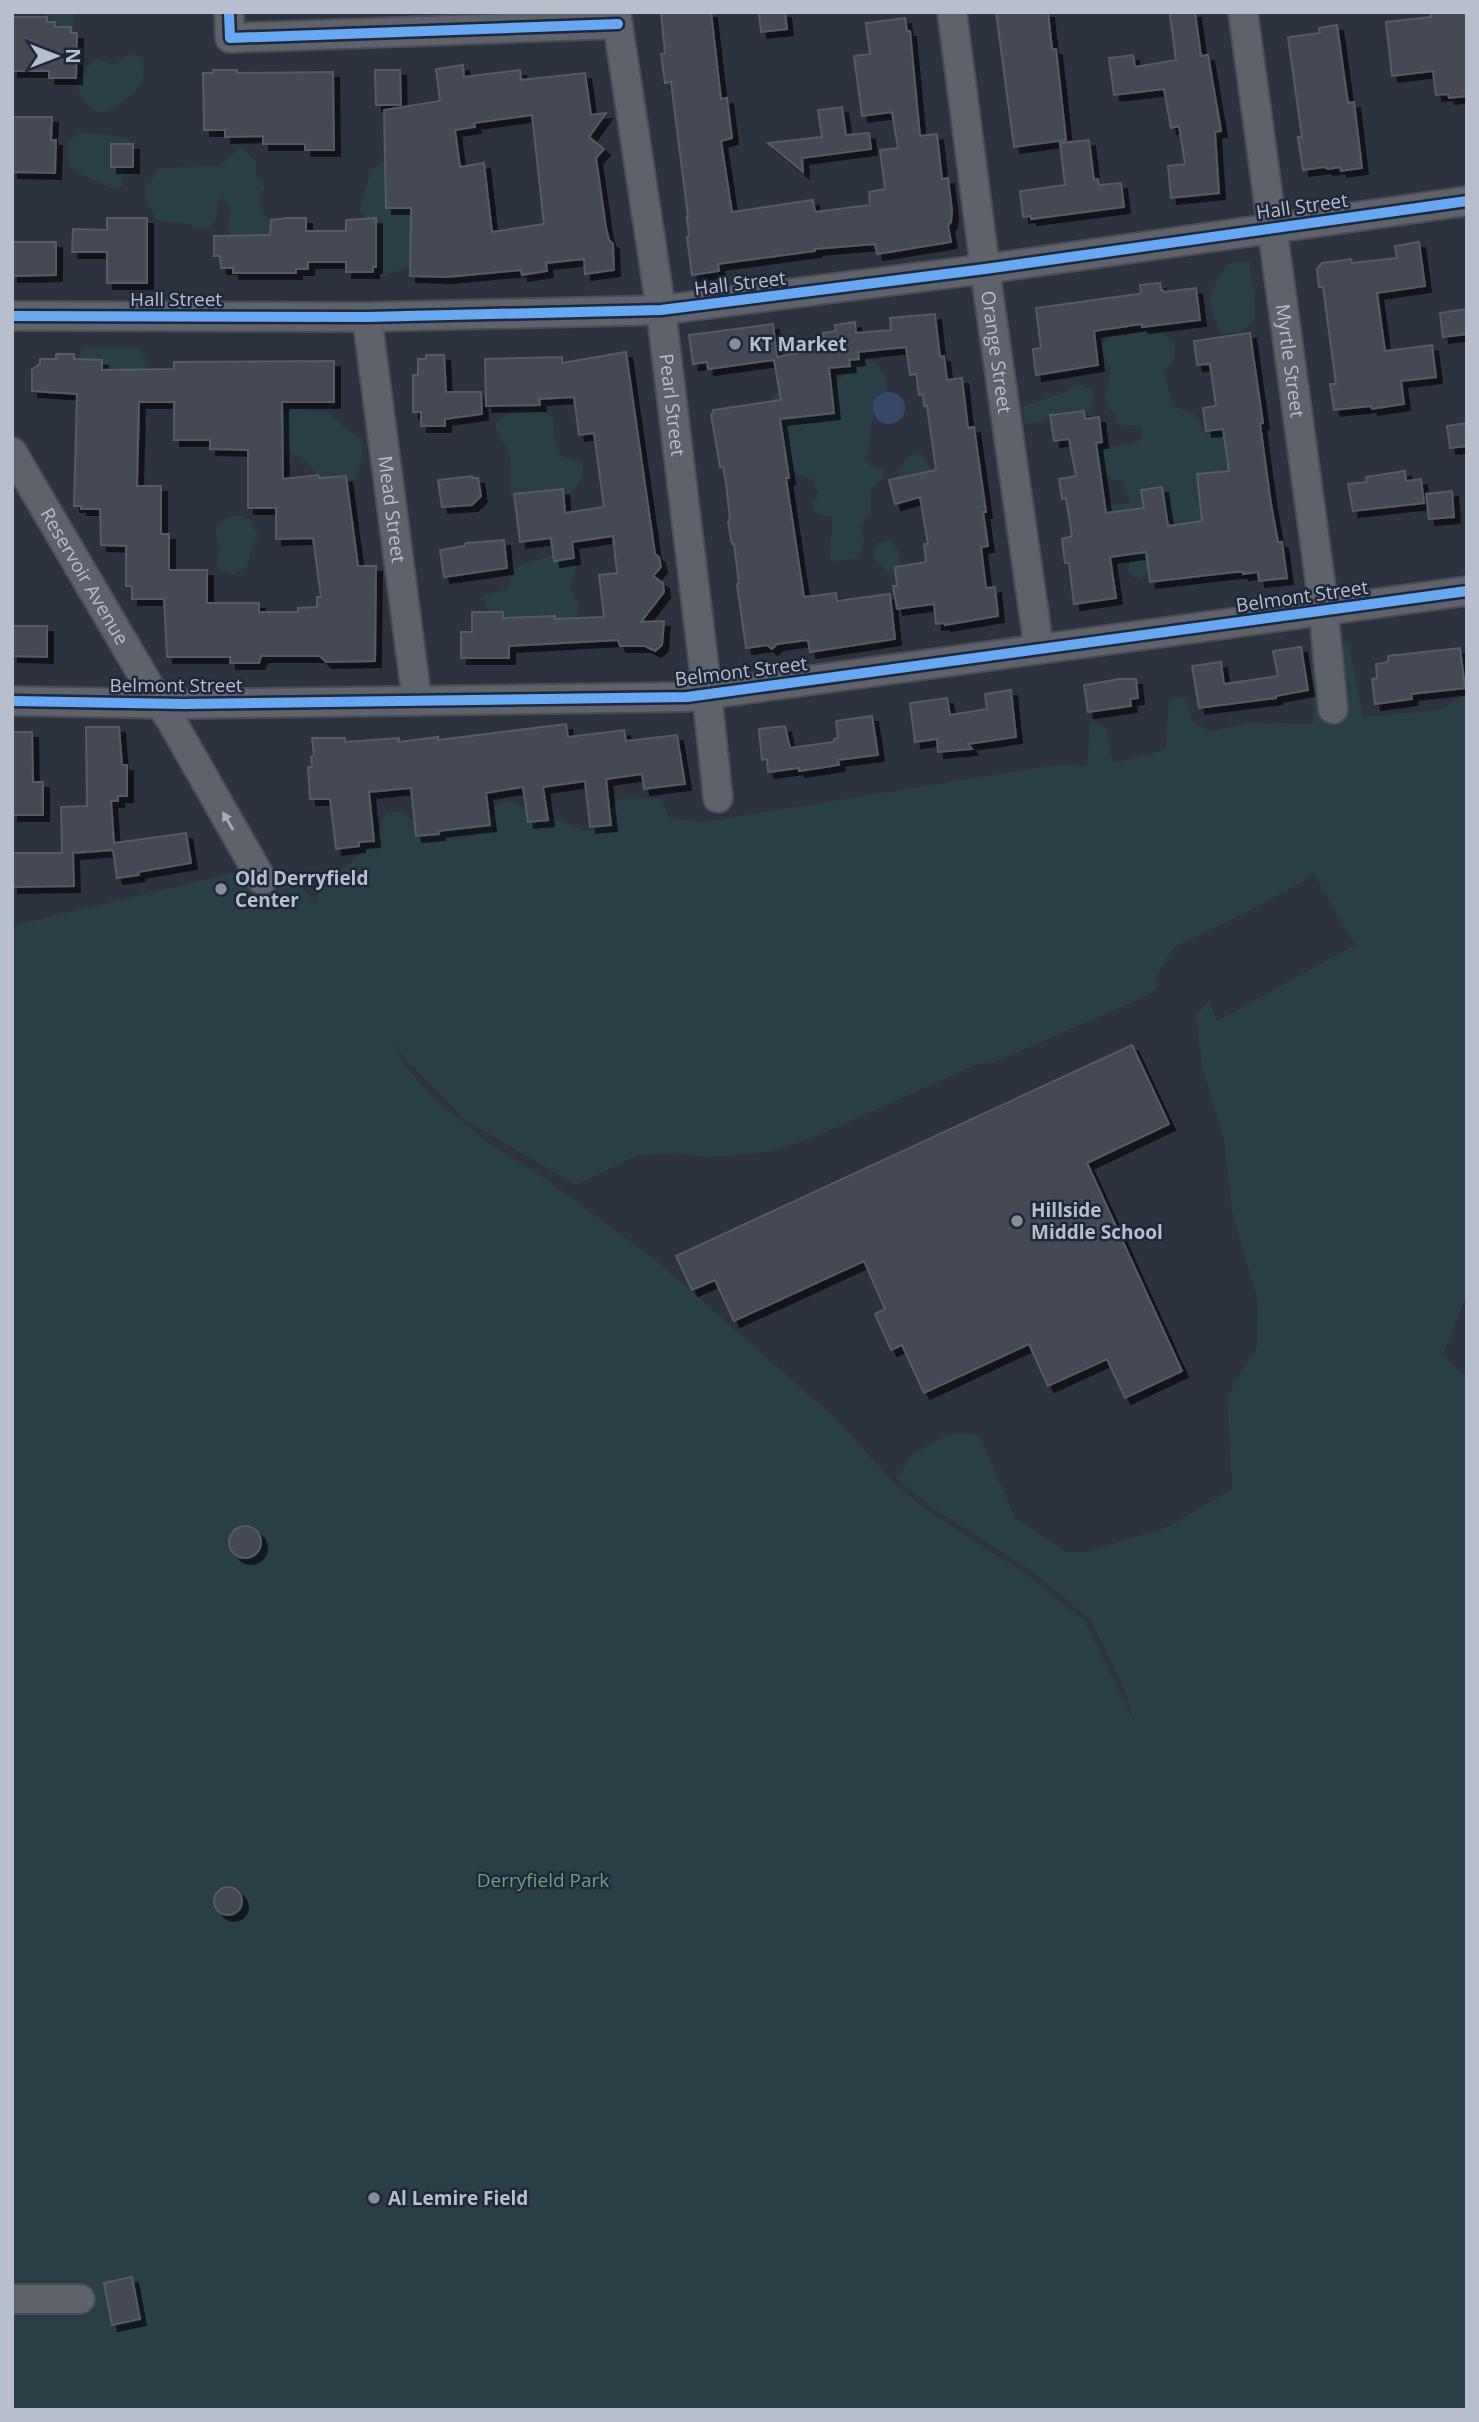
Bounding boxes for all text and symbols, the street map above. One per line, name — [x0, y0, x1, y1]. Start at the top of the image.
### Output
north arrow — [21, 21, 91, 91]
text: N — [60, 48, 86, 64]
street label: Hall Street — [1255, 187, 1350, 225]
street label: Hall Street — [693, 264, 788, 302]
street label: Hall Street — [130, 286, 222, 312]
street label: Orange Street — [975, 289, 1018, 415]
street label: Myrtle Street — [1270, 302, 1311, 420]
place label: KT Market — [749, 331, 847, 357]
marker: KT Market — [727, 336, 743, 352]
street label: Pearl Street — [653, 352, 692, 458]
street label: Mead Street — [372, 454, 412, 565]
street label: Reservoir Avenue — [35, 503, 135, 649]
street label: Belmont Street — [1234, 574, 1370, 618]
street label: Belmont Street — [673, 650, 809, 692]
street label: Belmont Street — [109, 672, 243, 698]
one-way arrow — [223, 811, 235, 831]
place label: Old Derryfield Center — [235, 865, 368, 913]
marker: Old Derryfield Center — [213, 881, 229, 897]
place label: Hillside Middle School — [1031, 1197, 1163, 1245]
marker: Hillside Middle School — [1009, 1213, 1025, 1229]
park label: Derryfield Park — [477, 1867, 609, 1893]
place label: Al Lemire Field — [388, 2185, 528, 2211]
marker: Al Lemire Field — [366, 2190, 382, 2206]

